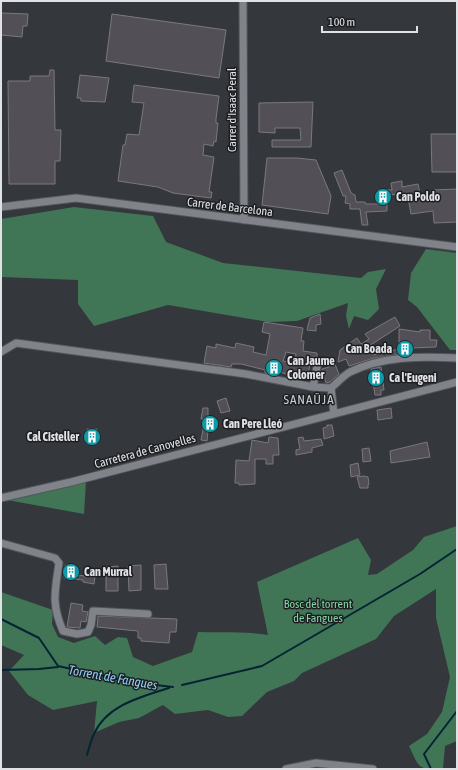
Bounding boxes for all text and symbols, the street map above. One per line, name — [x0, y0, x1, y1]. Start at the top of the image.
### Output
scale bar — [322, 8, 417, 34]
text: 100 m — [328, 15, 355, 29]
street label: Carrer d'Isaac Peral — [225, 67, 239, 152]
building icon: Can Poldo — [373, 187, 393, 207]
place label: Can Poldo — [396, 190, 441, 204]
street label: Carrer de Barcelona — [186, 195, 274, 219]
building icon: Can Boada — [395, 339, 415, 359]
place label: Can Boada — [345, 342, 392, 356]
place label: Can Jaume Colomer — [287, 354, 335, 382]
building icon: Can Jaume Colomer — [264, 358, 284, 378]
building icon: Ca l'Eugeni — [366, 368, 386, 388]
place label: Ca l'Eugeni — [389, 371, 437, 385]
district label: SANAÜJA — [283, 392, 335, 407]
building icon: Can Pere Lleó — [200, 414, 220, 434]
place label: Can Pere Lleó — [223, 417, 282, 431]
building icon: Cal Cisteller — [82, 427, 102, 447]
place label: Cal Cisteller — [27, 430, 79, 444]
street label: Carretera de Canovelles — [93, 431, 197, 471]
building icon: Can Murral — [61, 562, 81, 582]
place label: Can Murral — [84, 565, 133, 579]
park label: Bosc del torrent de Fangues — [284, 597, 353, 625]
water label: Torrent de Fangues — [67, 662, 159, 693]

